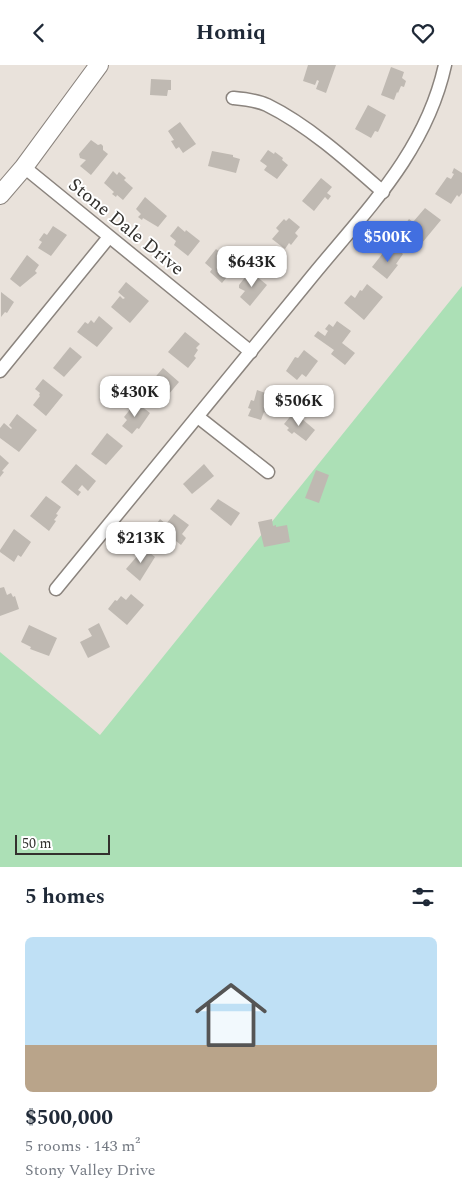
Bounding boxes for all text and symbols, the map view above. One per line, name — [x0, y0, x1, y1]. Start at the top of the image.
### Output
text: Homiq — [196, 16, 266, 49]
icon: back — [25, 19, 53, 47]
icon: heart — [409, 19, 437, 47]
street label: Stone Dale Drive — [62, 171, 190, 283]
pin: $500K — [353, 221, 423, 263]
text: $500K — [364, 225, 412, 249]
pin: $643K — [217, 245, 287, 288]
text: $643K — [228, 250, 276, 274]
pin: $430K — [100, 375, 170, 418]
text: $430K — [111, 380, 159, 404]
pin: $506K — [264, 385, 334, 427]
text: $506K — [275, 389, 323, 413]
pin: $213K — [106, 521, 176, 564]
text: $213K — [117, 526, 165, 550]
scale bar — [15, 832, 110, 855]
text: 50 m — [22, 833, 52, 854]
text: 5 homes — [25, 881, 105, 913]
icon: filters — [409, 883, 437, 911]
icon: home — [186, 970, 276, 1060]
text: $500,000 — [25, 1102, 113, 1134]
text: 5 rooms · 143 m² — [25, 1134, 140, 1158]
text: Stony Valley Drive — [25, 1158, 156, 1182]

